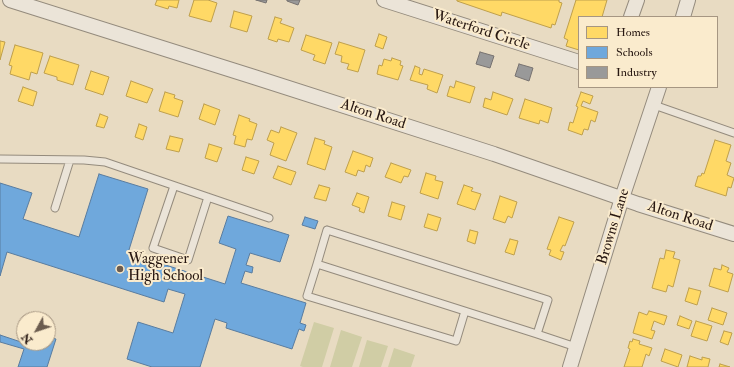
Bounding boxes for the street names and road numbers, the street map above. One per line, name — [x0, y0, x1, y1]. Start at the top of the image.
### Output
street label: Waterford Circle — [430, 7, 532, 55]
street label: Alton Road — [338, 96, 408, 134]
street label: Browns Lane — [594, 187, 634, 267]
street label: Alton Road — [645, 198, 715, 236]

